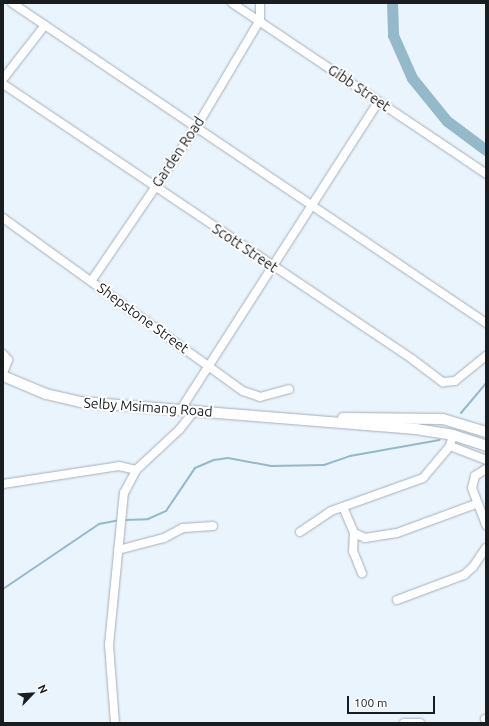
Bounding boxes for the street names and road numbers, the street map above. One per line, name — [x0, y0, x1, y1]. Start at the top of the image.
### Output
street label: Gibb Street — [325, 61, 393, 115]
street label: Garden Road — [148, 114, 208, 190]
street label: Scott Street — [209, 220, 281, 276]
street label: Shepstone Street — [94, 279, 192, 357]
street label: Selby Msimang Road — [83, 394, 213, 420]

